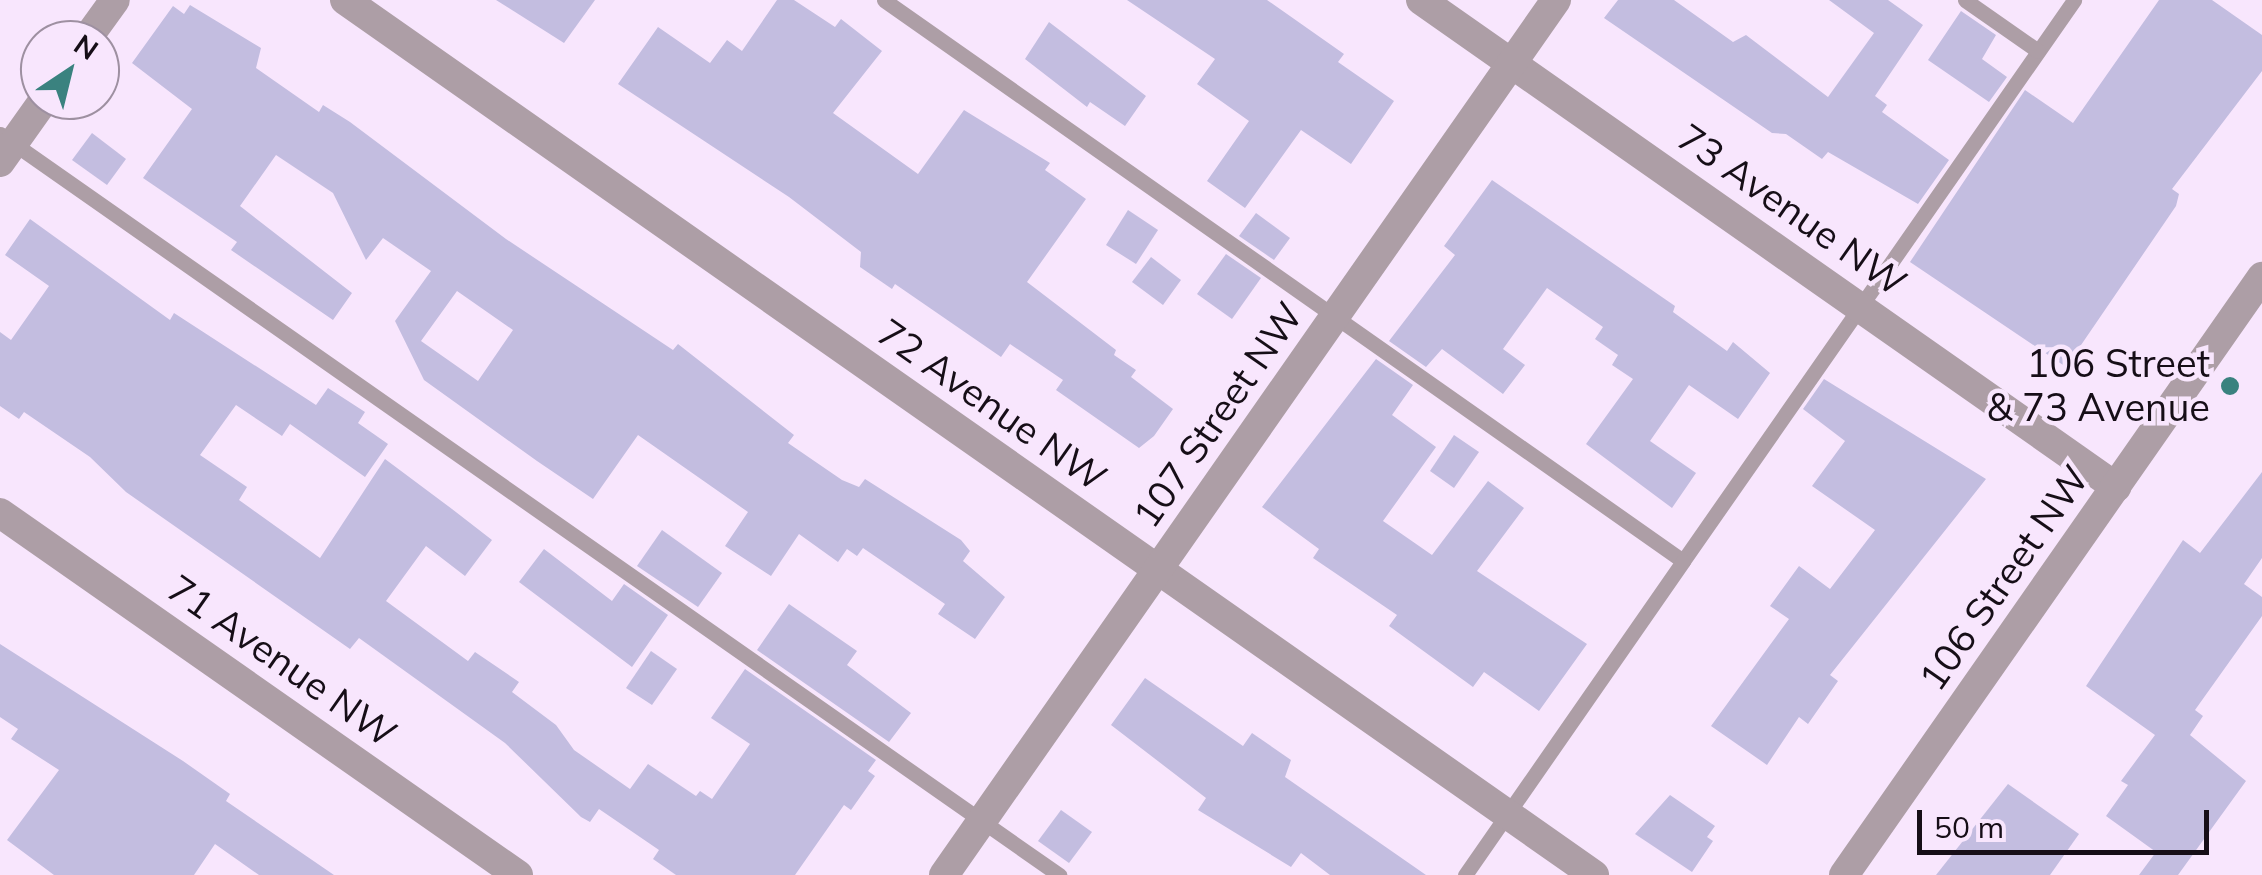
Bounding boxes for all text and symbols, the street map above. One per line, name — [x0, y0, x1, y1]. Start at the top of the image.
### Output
north arrow — [20, 20, 120, 120]
text: N — [68, 26, 105, 67]
street label: 73 Avenue NW — [1669, 114, 1915, 306]
street label: 107 Street NW — [1124, 294, 1312, 536]
street label: 72 Avenue NW — [869, 309, 1115, 501]
place label: 106 Street & 73 Avenue — [1987, 341, 2210, 430]
marker: 106 Street & 73 Avenue — [2219, 375, 2241, 397]
street label: 106 Street NW — [1910, 457, 2098, 699]
street label: 71 Avenue NW — [159, 565, 405, 757]
scale bar — [1922, 790, 2214, 852]
text: 50 m — [1934, 808, 2004, 846]

